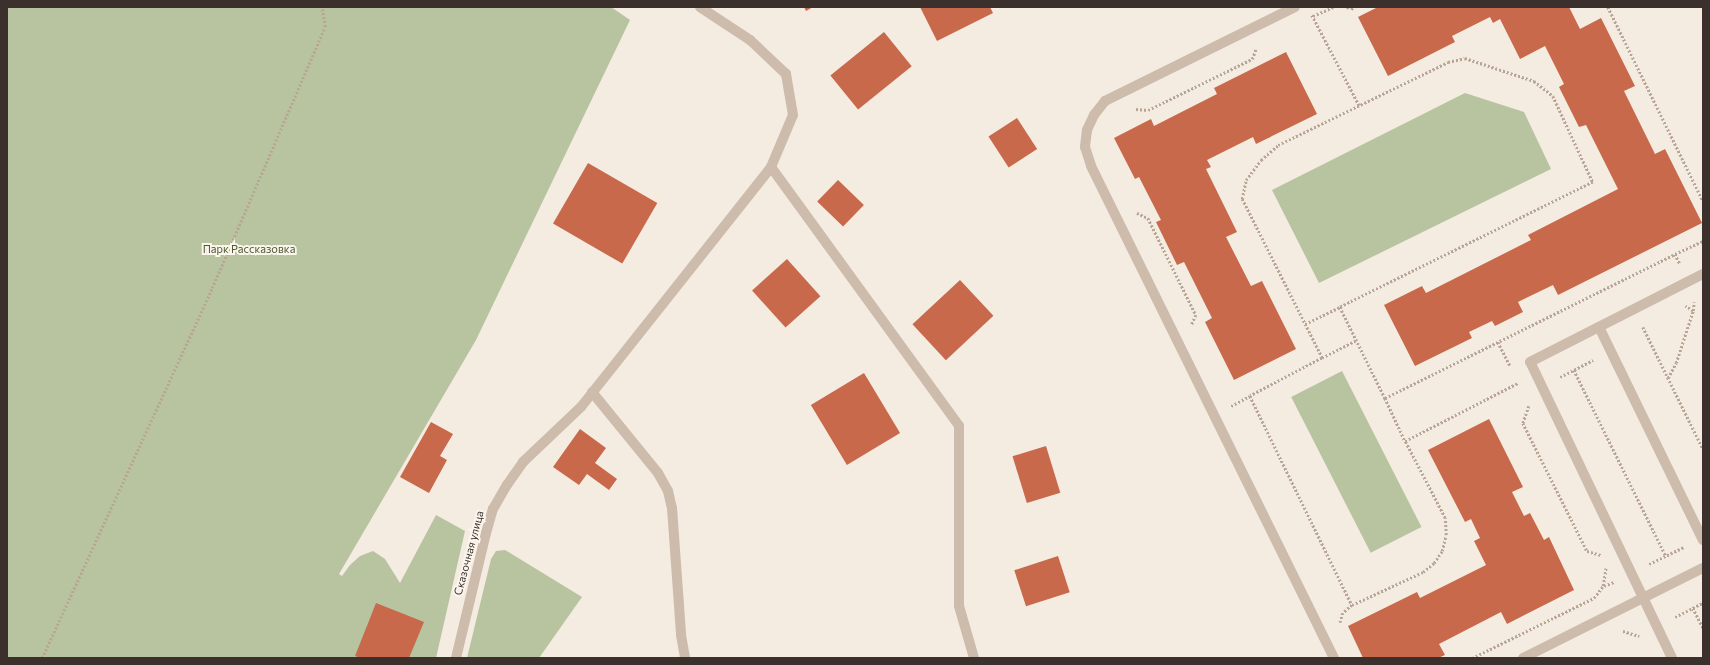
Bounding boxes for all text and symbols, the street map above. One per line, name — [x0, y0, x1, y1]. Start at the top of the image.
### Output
park label: Парк Рассказовка — [203, 242, 295, 256]
street label: Сказочная улица — [451, 509, 487, 597]

